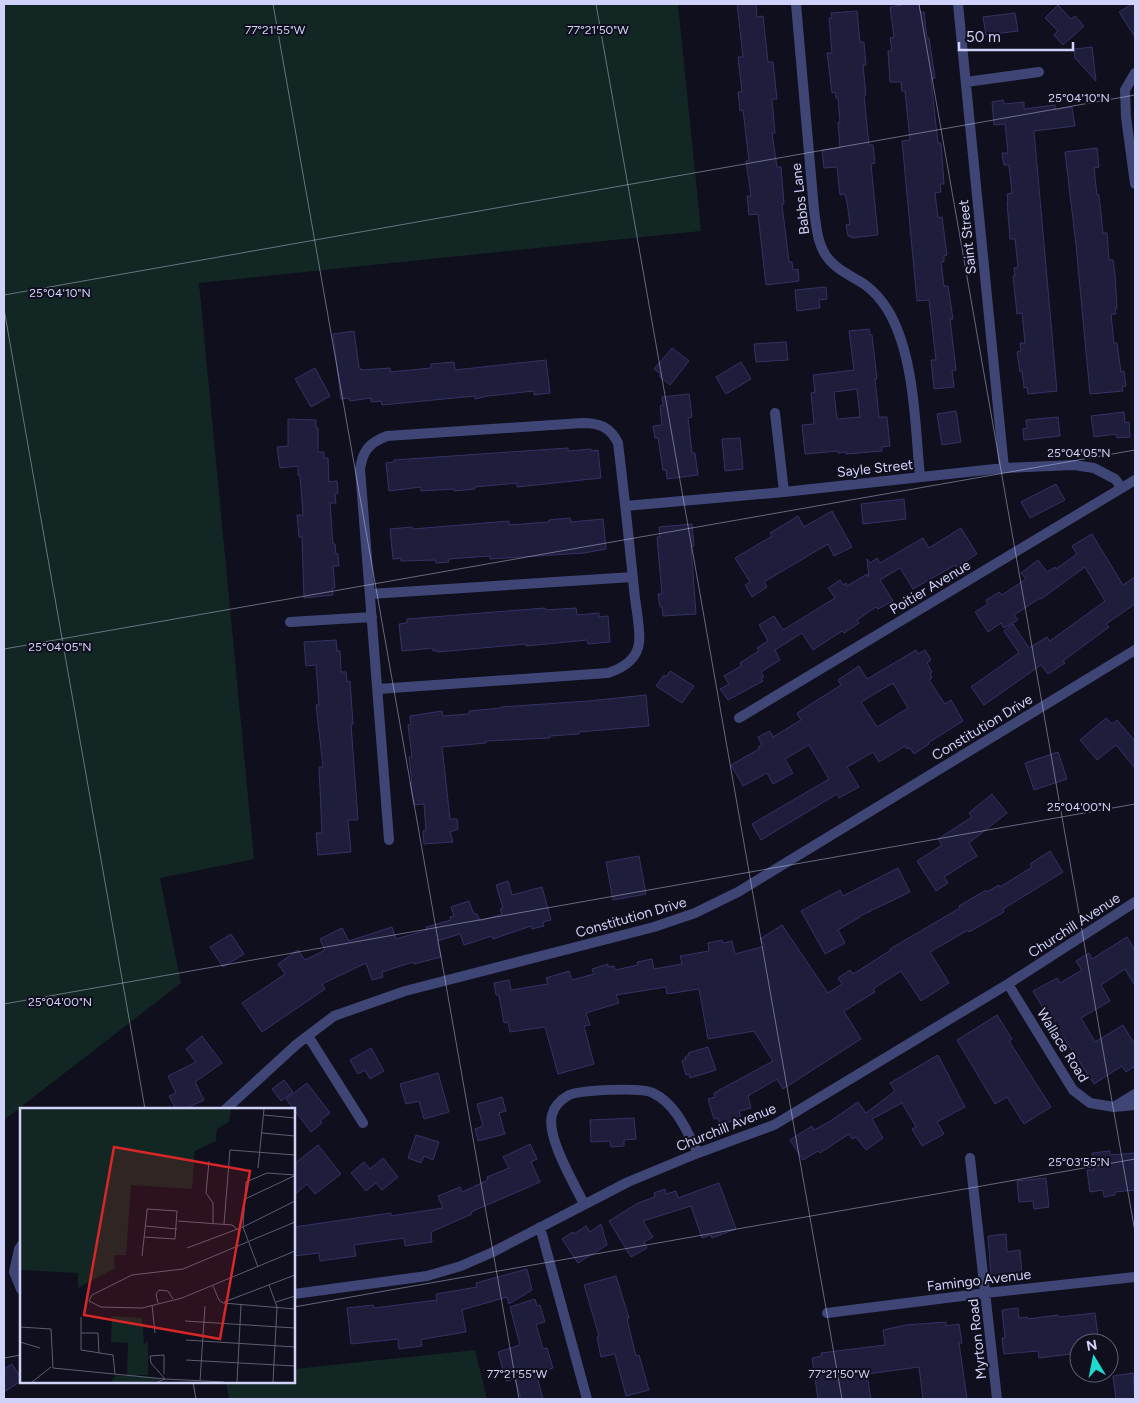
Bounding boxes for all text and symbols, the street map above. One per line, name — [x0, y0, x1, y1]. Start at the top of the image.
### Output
scale bar — [959, 20, 1073, 52]
text: 77°21'55"W — [245, 23, 306, 37]
text: 77°21'50"W — [567, 23, 629, 37]
text: 50 m — [966, 28, 1001, 46]
text: 25°04'10"N — [1048, 91, 1110, 105]
street label: Babbs Lane — [788, 162, 813, 236]
street label: Saint Street — [955, 199, 980, 275]
text: 25°04'10"N — [29, 286, 91, 300]
text: 25°04'05"N — [1047, 446, 1111, 460]
street label: Sayle Street — [836, 456, 914, 481]
street label: Poitier Avenue — [887, 557, 974, 618]
text: 25°04'05"N — [28, 640, 92, 654]
street label: Constitution Drive — [929, 690, 1036, 764]
text: 25°04'00"N — [1047, 800, 1111, 814]
street label: Churchill Avenue — [1025, 889, 1124, 961]
street label: Constitution Drive — [574, 893, 689, 941]
text: 25°04'00"N — [28, 995, 92, 1009]
street label: Wallace Road — [1033, 1005, 1092, 1085]
street label: Churchill Avenue — [674, 1100, 779, 1155]
inset map — [20, 1108, 295, 1383]
text: 25°03'55"N — [1048, 1155, 1110, 1169]
street label: Famingo Avenue — [926, 1266, 1032, 1295]
street label: Myrton Road — [965, 1298, 990, 1380]
north arrow — [1069, 1333, 1119, 1383]
text: N — [1085, 1336, 1099, 1355]
text: 77°21'55"W — [487, 1367, 548, 1381]
text: 77°21'50"W — [808, 1367, 870, 1381]

